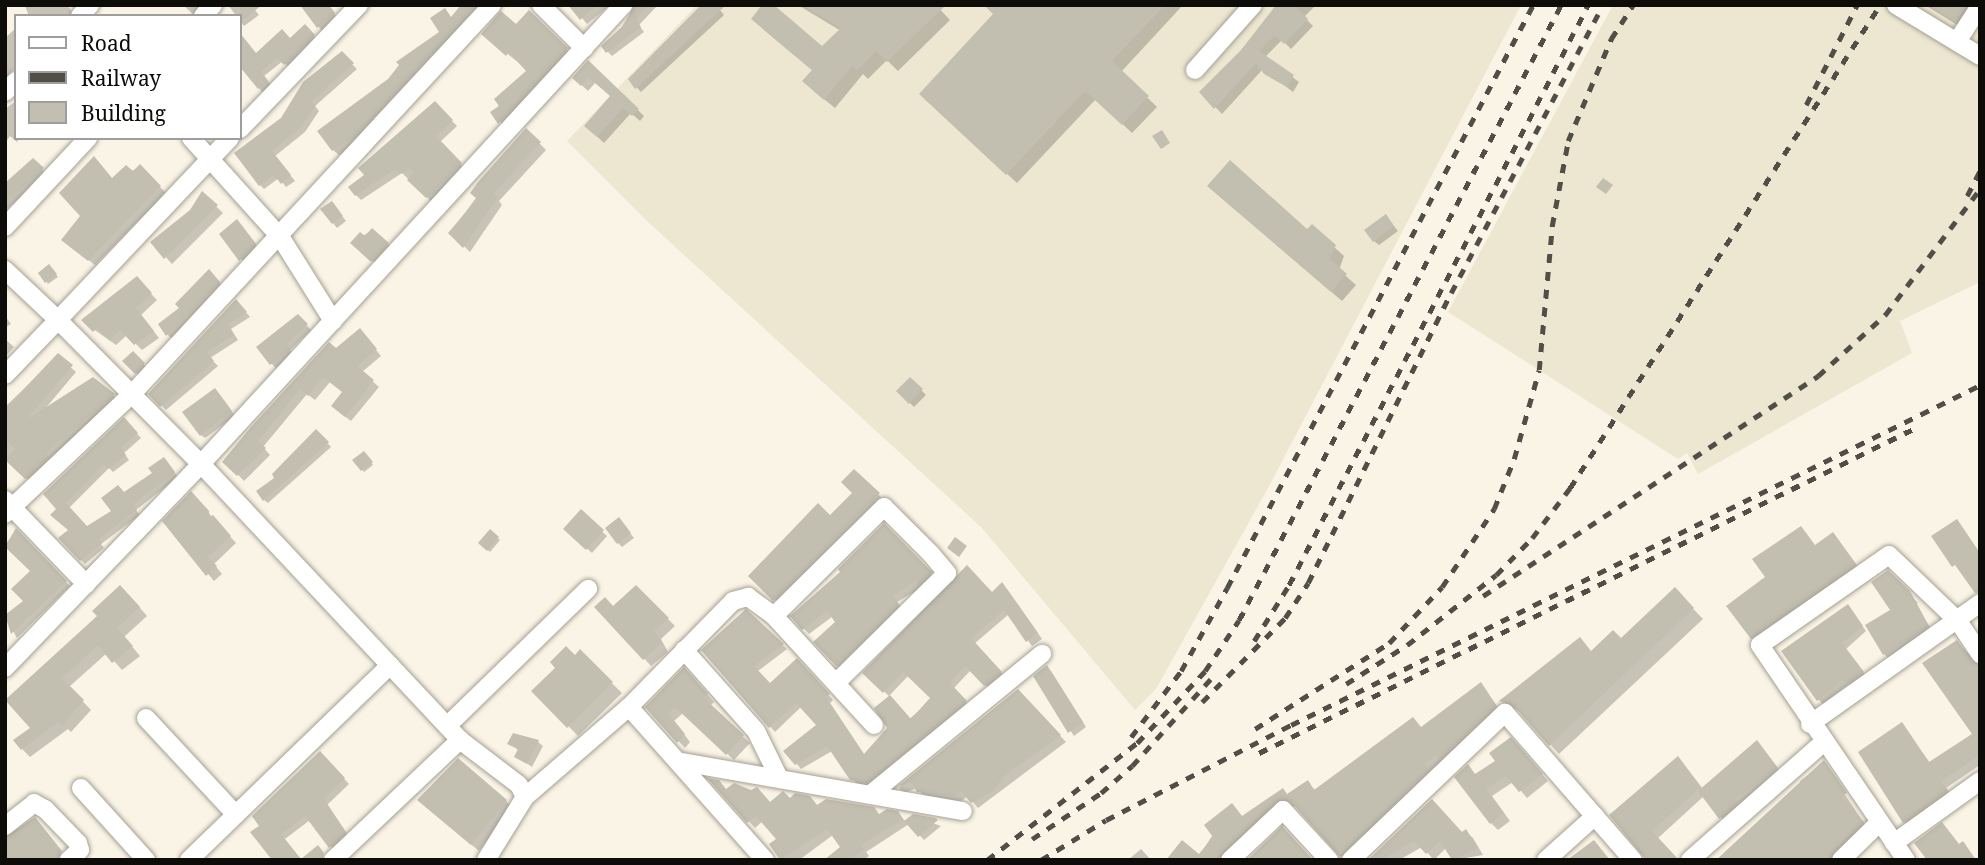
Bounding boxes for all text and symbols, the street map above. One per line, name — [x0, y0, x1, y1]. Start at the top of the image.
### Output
legend — [14, 14, 242, 140]
text: Road — [81, 29, 132, 57]
text: Railway — [81, 64, 161, 92]
text: Building — [81, 99, 166, 127]

